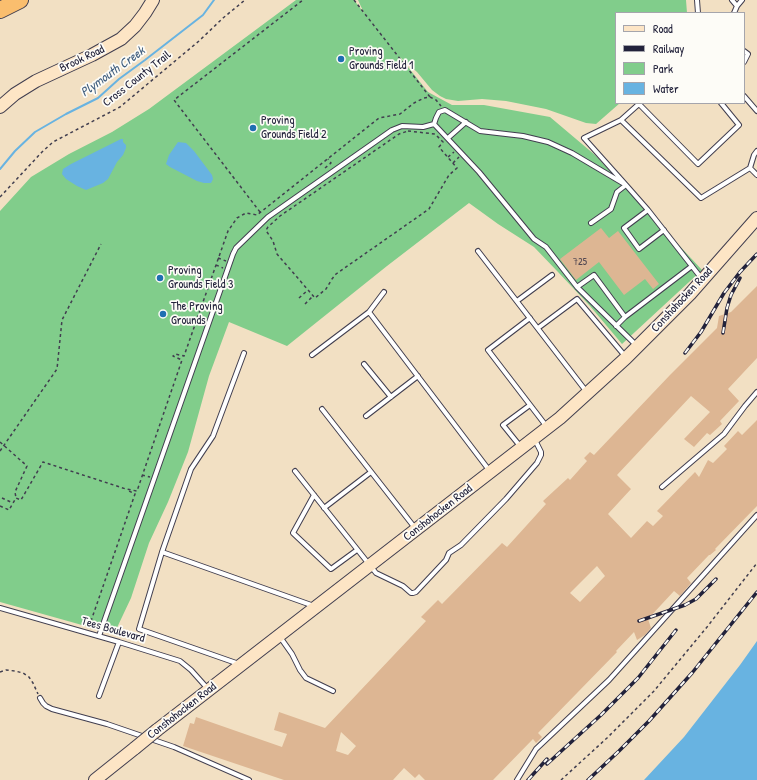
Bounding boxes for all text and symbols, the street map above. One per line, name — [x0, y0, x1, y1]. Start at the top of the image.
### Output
legend — [615, 12, 745, 104]
text: Road — [653, 20, 673, 37]
text: Railway — [653, 40, 684, 57]
street label: Brook Road — [57, 42, 107, 76]
water label: Plymouth Creek — [78, 44, 148, 100]
place label: Proving Grounds Field 1 — [349, 45, 413, 73]
street label: Cross County Trail — [100, 48, 174, 110]
marker: Proving Grounds Field 1 — [336, 54, 346, 64]
text: Park — [653, 60, 673, 77]
text: Water — [653, 80, 679, 97]
place label: Proving Grounds Field 2 — [261, 114, 327, 142]
marker: Proving Grounds Field 2 — [248, 123, 258, 133]
house number: 725 — [573, 256, 587, 268]
place label: Proving Grounds Field 3 — [168, 264, 233, 292]
street label: Conshohocken Road — [648, 265, 716, 335]
marker: Proving Grounds Field 3 — [155, 273, 165, 283]
place label: The Proving Grounds — [171, 300, 223, 328]
marker: The Proving Grounds — [158, 309, 168, 319]
street label: Conshohocken Road — [401, 482, 475, 544]
street label: Tees Boulevard — [80, 614, 146, 646]
street label: Conshohocken Road — [145, 680, 219, 742]

